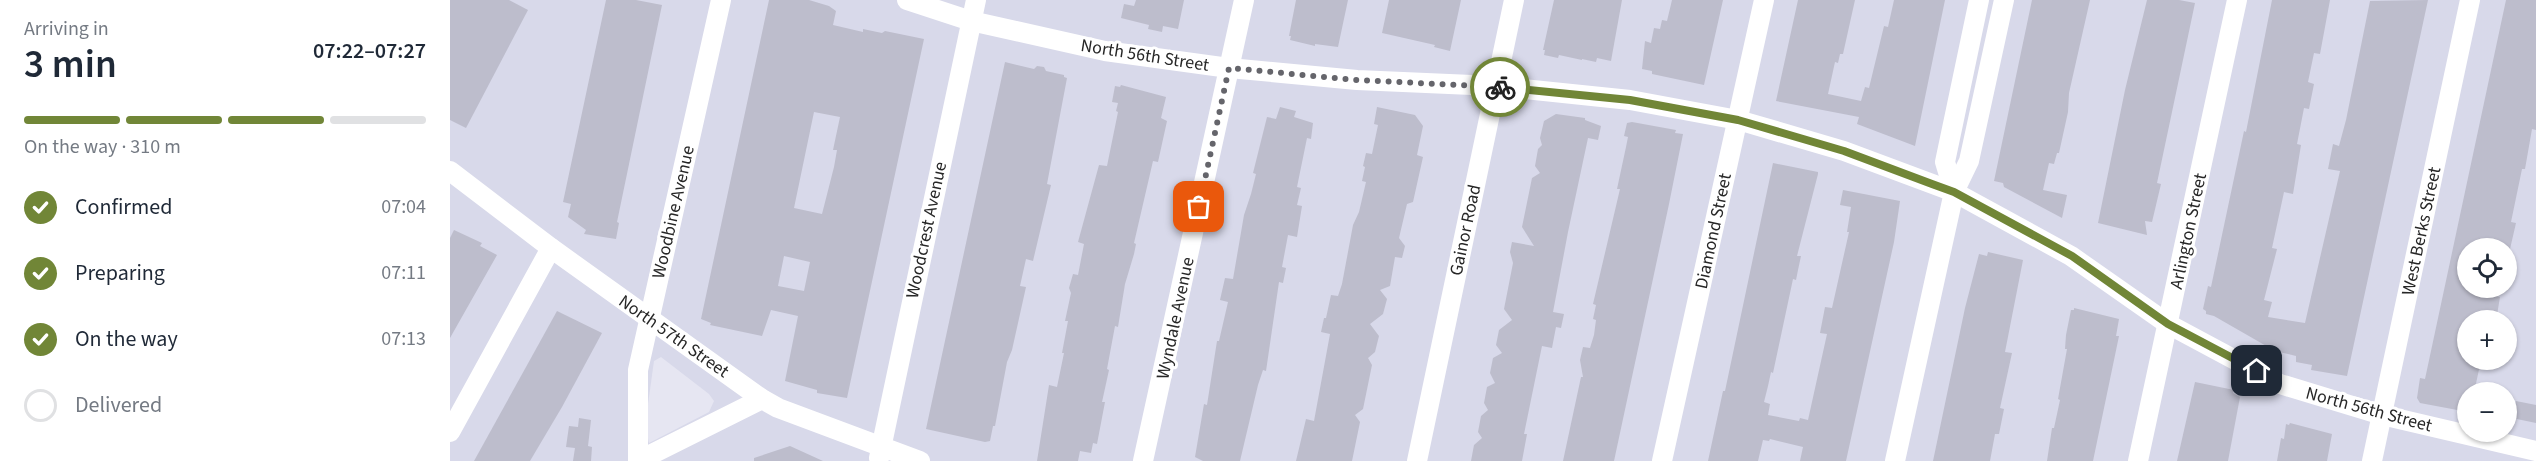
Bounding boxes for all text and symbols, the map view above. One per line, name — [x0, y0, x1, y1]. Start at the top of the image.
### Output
text: Arriving in — [24, 15, 109, 43]
street label: North 56th Street — [1079, 33, 1211, 78]
text: 07:22–07:27 — [313, 35, 426, 67]
text: 3 min — [24, 37, 117, 93]
courier — [1470, 57, 1530, 117]
icon: bike — [1484, 71, 1517, 104]
text: On the way · 310 m — [24, 133, 181, 161]
street label: Woodbine Avenue — [646, 143, 701, 281]
street label: Woodcrest Avenue — [900, 159, 953, 301]
street label: West Berks Street — [2396, 165, 2447, 298]
street label: Diamond Street — [1689, 171, 1738, 291]
street label: Arlington Street — [2164, 171, 2213, 291]
pin — [1173, 181, 1224, 232]
street label: Gainor Road — [1444, 182, 1487, 278]
icon: bag — [1182, 190, 1215, 223]
icon: check — [24, 191, 57, 224]
text: Confirmed — [75, 191, 172, 223]
text: 07:04 — [381, 193, 426, 221]
map controls — [2457, 238, 2517, 442]
button: locate — [2457, 238, 2517, 298]
street label: Wyndale Avenue — [1150, 255, 1201, 381]
icon: check — [24, 257, 57, 290]
text: Preparing — [75, 257, 165, 289]
text: 07:11 — [381, 259, 426, 287]
street label: North 57th Street — [613, 289, 734, 384]
button: + — [2457, 310, 2517, 370]
icon: check — [24, 323, 57, 356]
text: On the way — [75, 323, 178, 355]
text: 07:13 — [381, 325, 426, 353]
pin — [2231, 345, 2282, 396]
icon: home — [2240, 354, 2273, 387]
street label: North 56th Street — [2303, 381, 2435, 438]
button: − — [2457, 382, 2517, 442]
text: Delivered — [75, 389, 162, 421]

